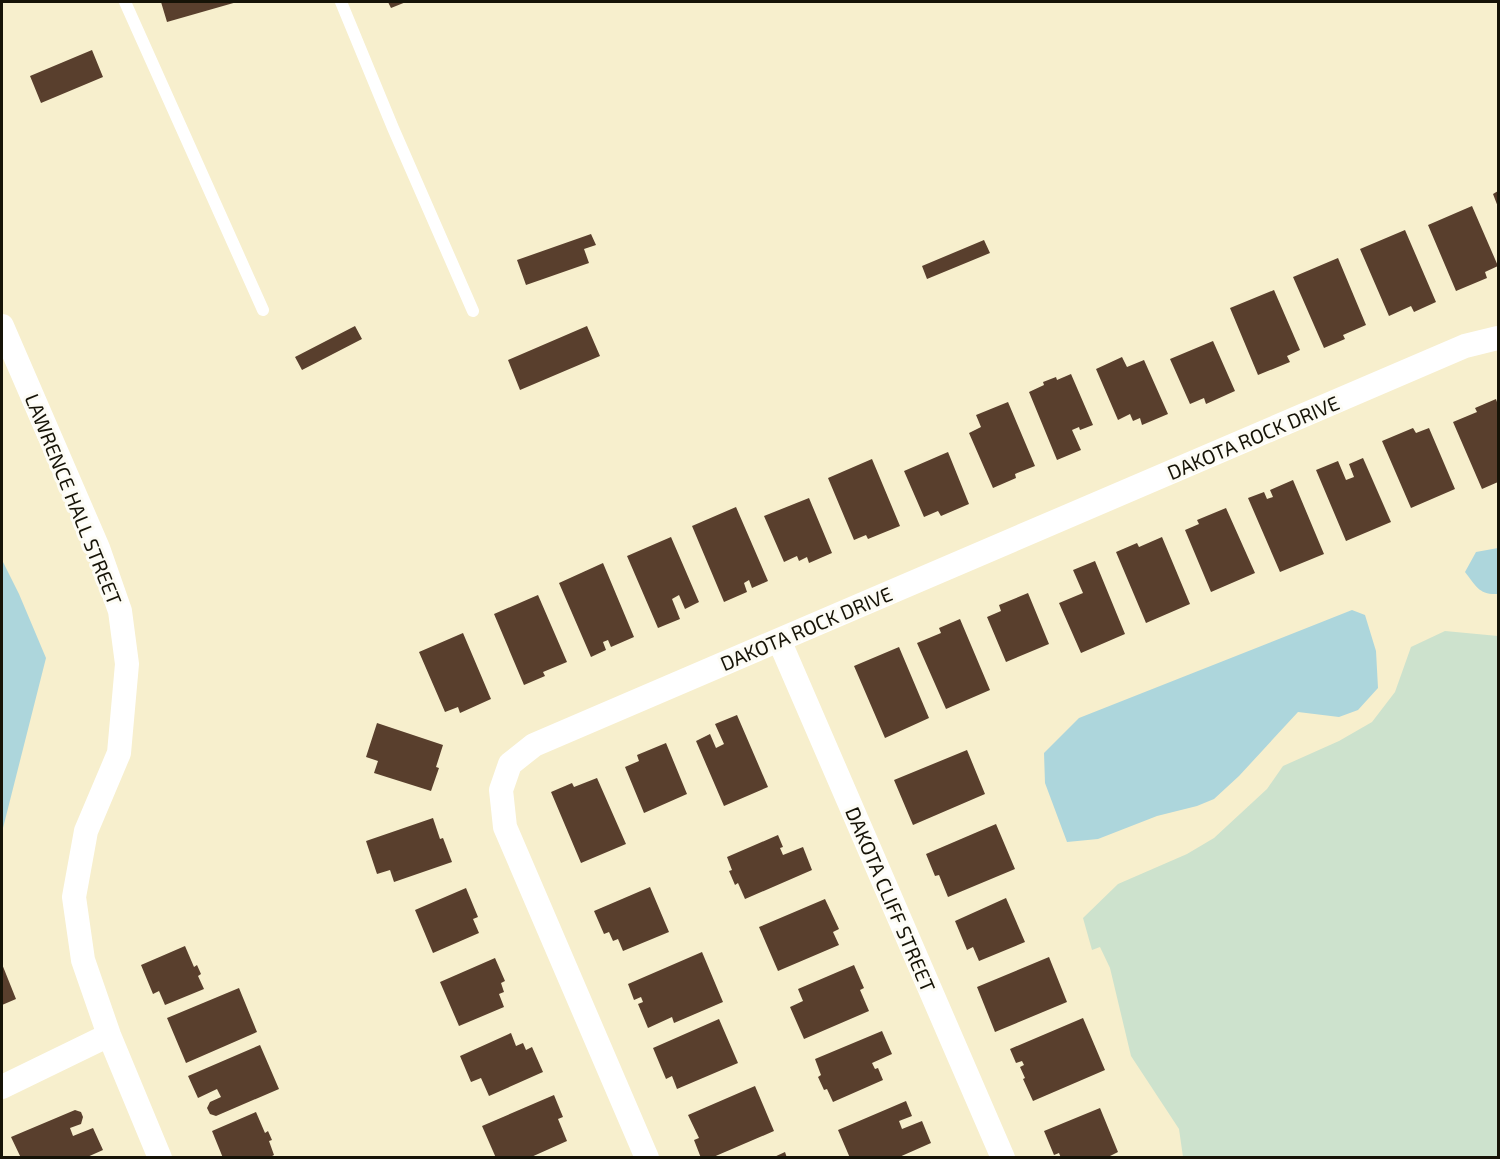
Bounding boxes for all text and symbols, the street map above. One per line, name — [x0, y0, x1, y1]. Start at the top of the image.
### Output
street label: LAWRENCE HALL STREET — [21, 390, 128, 608]
street label: DAKOTA ROCK DRIVE — [1163, 390, 1343, 484]
street label: DAKOTA ROCK DRIVE — [716, 581, 896, 675]
street label: DAKOTA CLIFF STREET — [841, 803, 941, 996]

